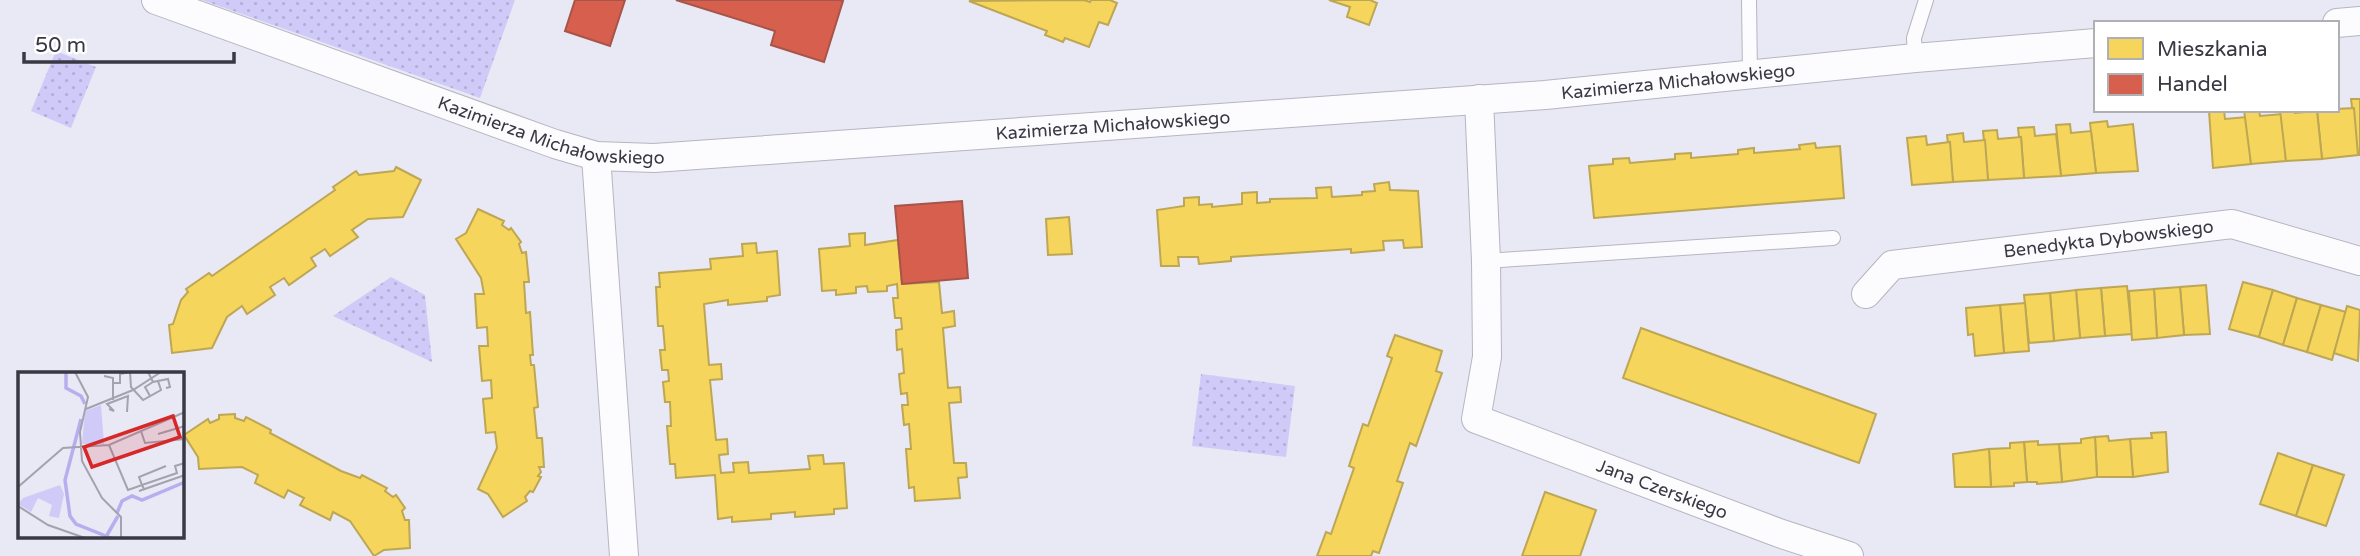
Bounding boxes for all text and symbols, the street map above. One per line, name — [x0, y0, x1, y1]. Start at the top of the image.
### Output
scale bar — [24, 21, 234, 65]
legend — [2094, 21, 2339, 112]
text: 50 m — [35, 33, 86, 58]
text: Mieszkania — [2157, 37, 2268, 62]
street label: Kazimierza Michałowskiego — [1560, 59, 1796, 104]
text: Handel — [2157, 72, 2228, 97]
street label: Kazimierza Michałowskiego — [435, 92, 665, 169]
street label: Kazimierza Michałowskiego — [995, 106, 1231, 145]
street label: Benedykta Dybowskiego — [2002, 215, 2215, 262]
inset map — [18, 372, 184, 538]
street label: Jana Czerskiego — [1594, 454, 1731, 524]

